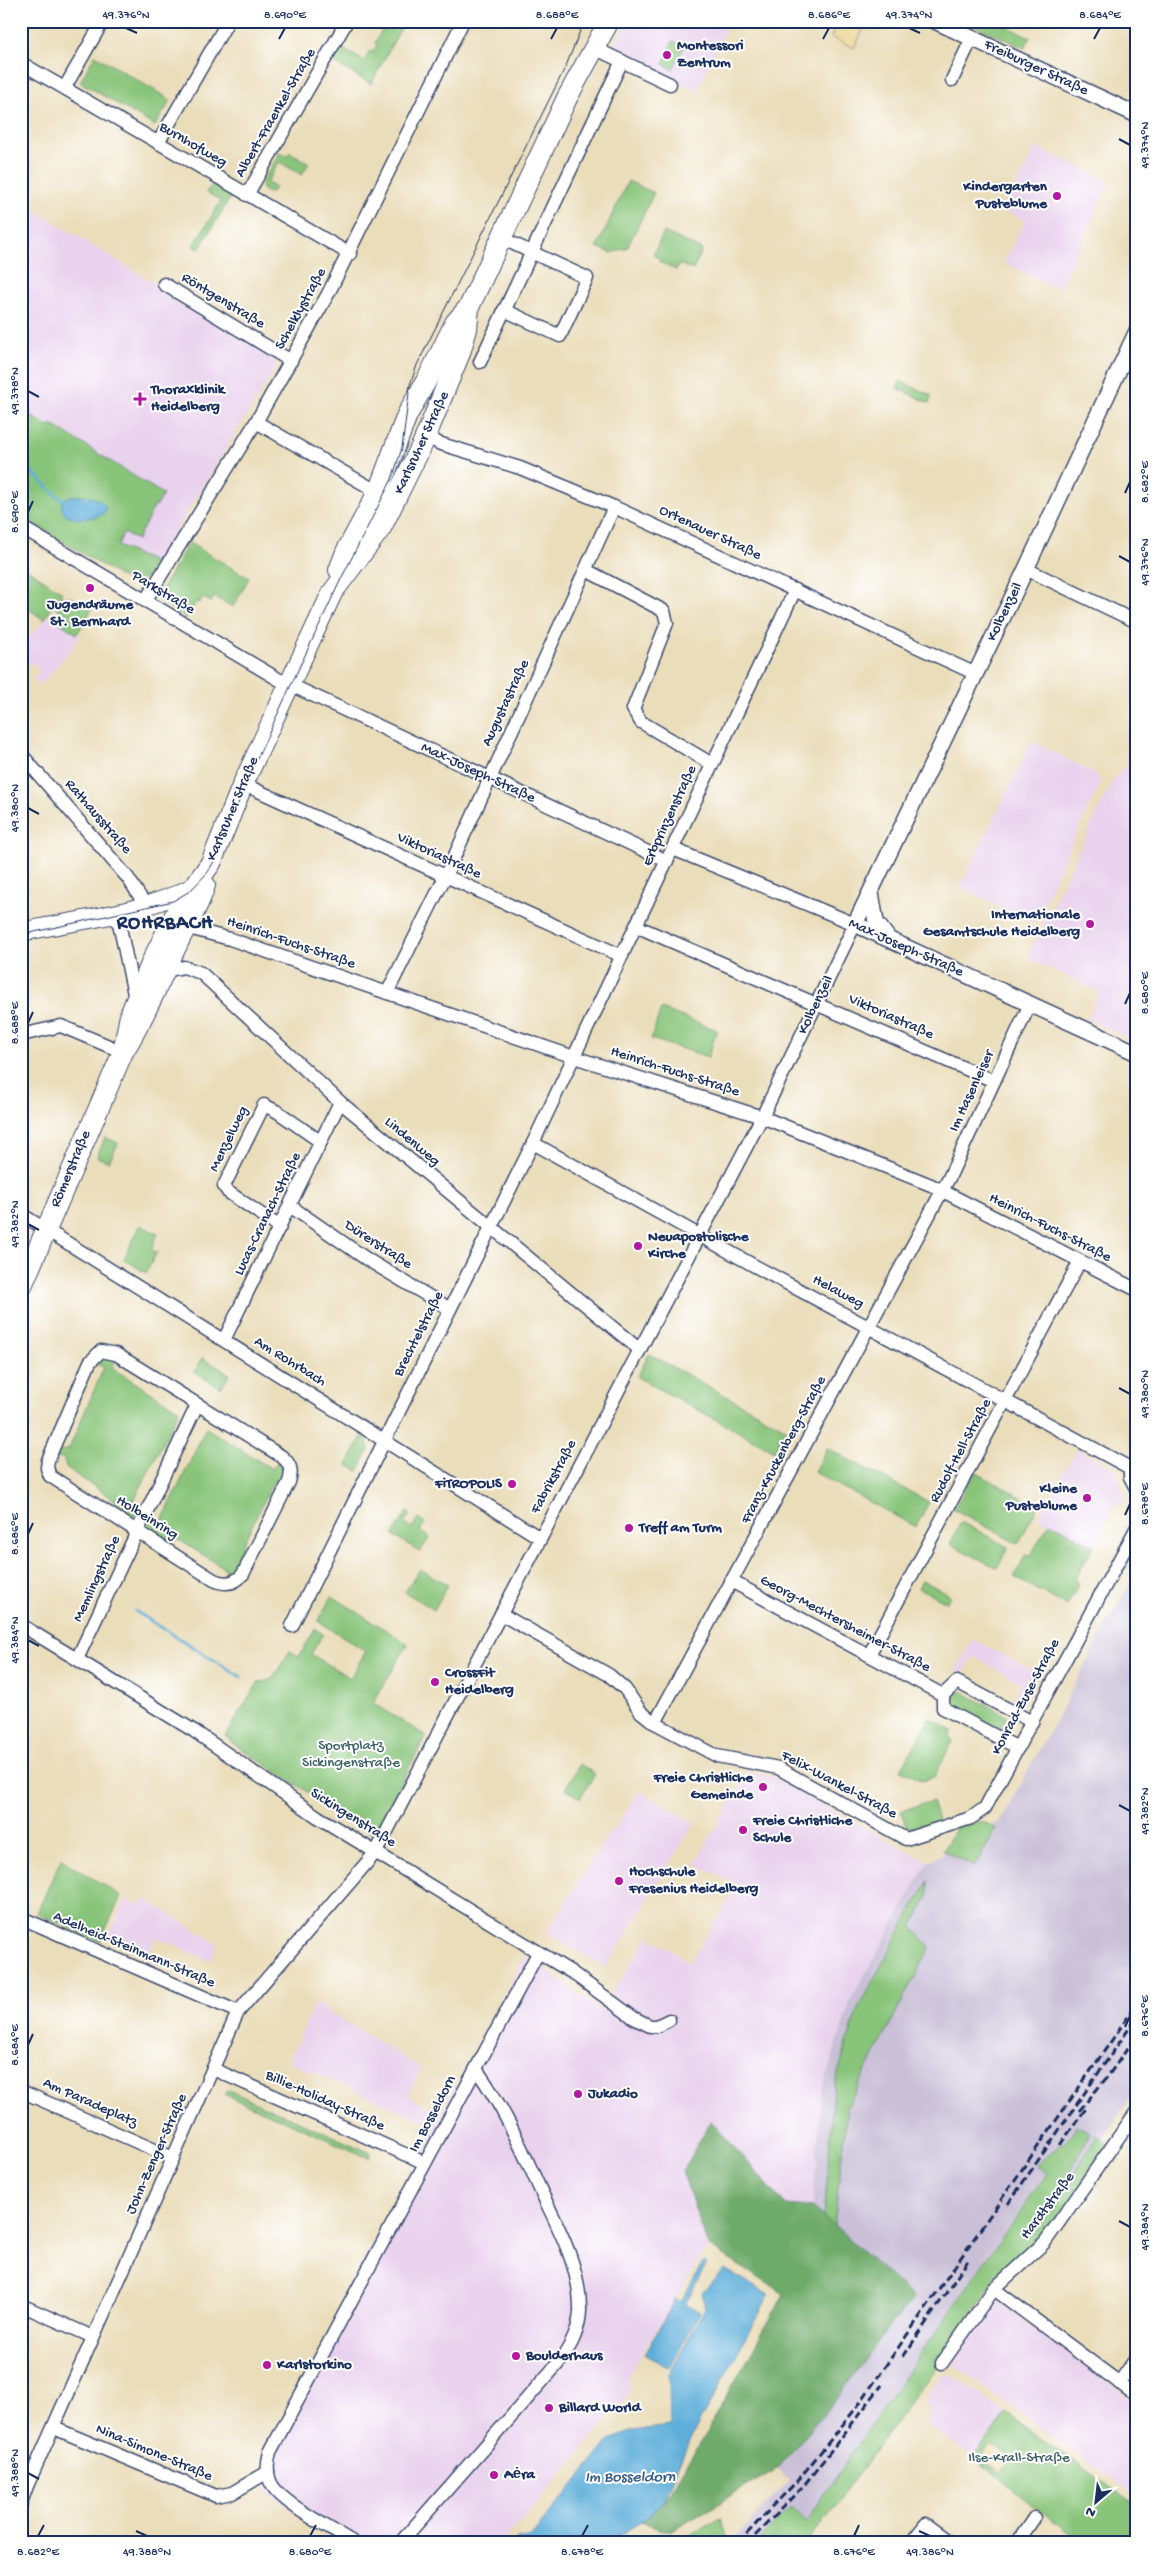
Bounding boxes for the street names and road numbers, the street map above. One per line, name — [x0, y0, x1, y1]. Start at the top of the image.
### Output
street label: Freiburger Straße — [980, 36, 1091, 100]
street label: Albert-Fraenkel-Straße — [232, 45, 320, 181]
street label: Burnhofweg — [155, 118, 230, 172]
street label: Schelklystraße — [271, 265, 331, 353]
street label: Röntgenstraße — [178, 269, 268, 333]
street label: Karlsruher Straße — [390, 389, 454, 497]
street label: Ortenauer Straße — [656, 501, 764, 565]
street label: Parkstraße — [127, 567, 198, 619]
street label: Kolbenzeil — [983, 580, 1027, 644]
street label: Augustastraße — [478, 657, 534, 749]
street label: Max-Joseph-Straße — [418, 739, 538, 807]
street label: Karlsruher Straße — [203, 754, 263, 864]
street label: Erbprinzenstraße — [639, 762, 701, 869]
street label: Rathausstraße — [61, 776, 136, 858]
street label: Viktoriastraße — [393, 828, 484, 884]
street label: Heinrich-Fuchs-Straße — [224, 913, 358, 974]
street label: Max-Joseph-Straße — [846, 915, 967, 982]
street label: Kolbenzeil — [794, 973, 838, 1037]
street label: Viktoriastraße — [845, 990, 937, 1044]
street label: Heinrich-Fuchs-Straße — [608, 1043, 742, 1101]
street label: Im Hasenleiser — [945, 1046, 999, 1135]
street label: Menzelweg — [205, 1103, 253, 1175]
street label: Lindenweg — [380, 1113, 444, 1171]
street label: Römerstraße — [47, 1128, 95, 1210]
street label: Lucas-Cranach-Straße — [230, 1149, 306, 1279]
street label: Heinrich-Fuchs-Straße — [986, 1189, 1114, 1267]
street label: Dürerstraße — [340, 1216, 416, 1274]
street label: Helaweg — [809, 1271, 867, 1313]
street label: Brechtelstraße — [389, 1288, 448, 1380]
street label: Am Rohrbach — [251, 1333, 329, 1391]
street label: Franz-Kruckenberg-Straße — [737, 1373, 831, 1528]
street label: Rudolf-Hell-Straße — [926, 1396, 996, 1506]
street label: Fabrikstraße — [526, 1437, 581, 1518]
street label: Holbeinring — [113, 1492, 181, 1544]
street label: Memlingstraße — [69, 1533, 125, 1625]
street label: Georg-Mechtersheimer-Straße — [757, 1571, 934, 1677]
street label: Konrad-Zuse-Straße — [988, 1636, 1064, 1758]
street label: Felix-Wankel-Straße — [777, 1746, 900, 1823]
street label: Sickingenstraße — [307, 1784, 400, 1852]
street label: Adelheid-Steinmann-Straße — [50, 1908, 218, 1992]
street label: Billie-Holiday-Straße — [262, 2066, 388, 2136]
street label: Im Bosseldorn — [405, 2073, 461, 2155]
street label: Am Paradeplatz — [40, 2074, 140, 2132]
street label: John-Zenger-Straße — [122, 2091, 192, 2217]
street label: Hardtstraße — [1017, 2169, 1079, 2243]
street label: Nina-Simone-Straße — [93, 2420, 215, 2486]

